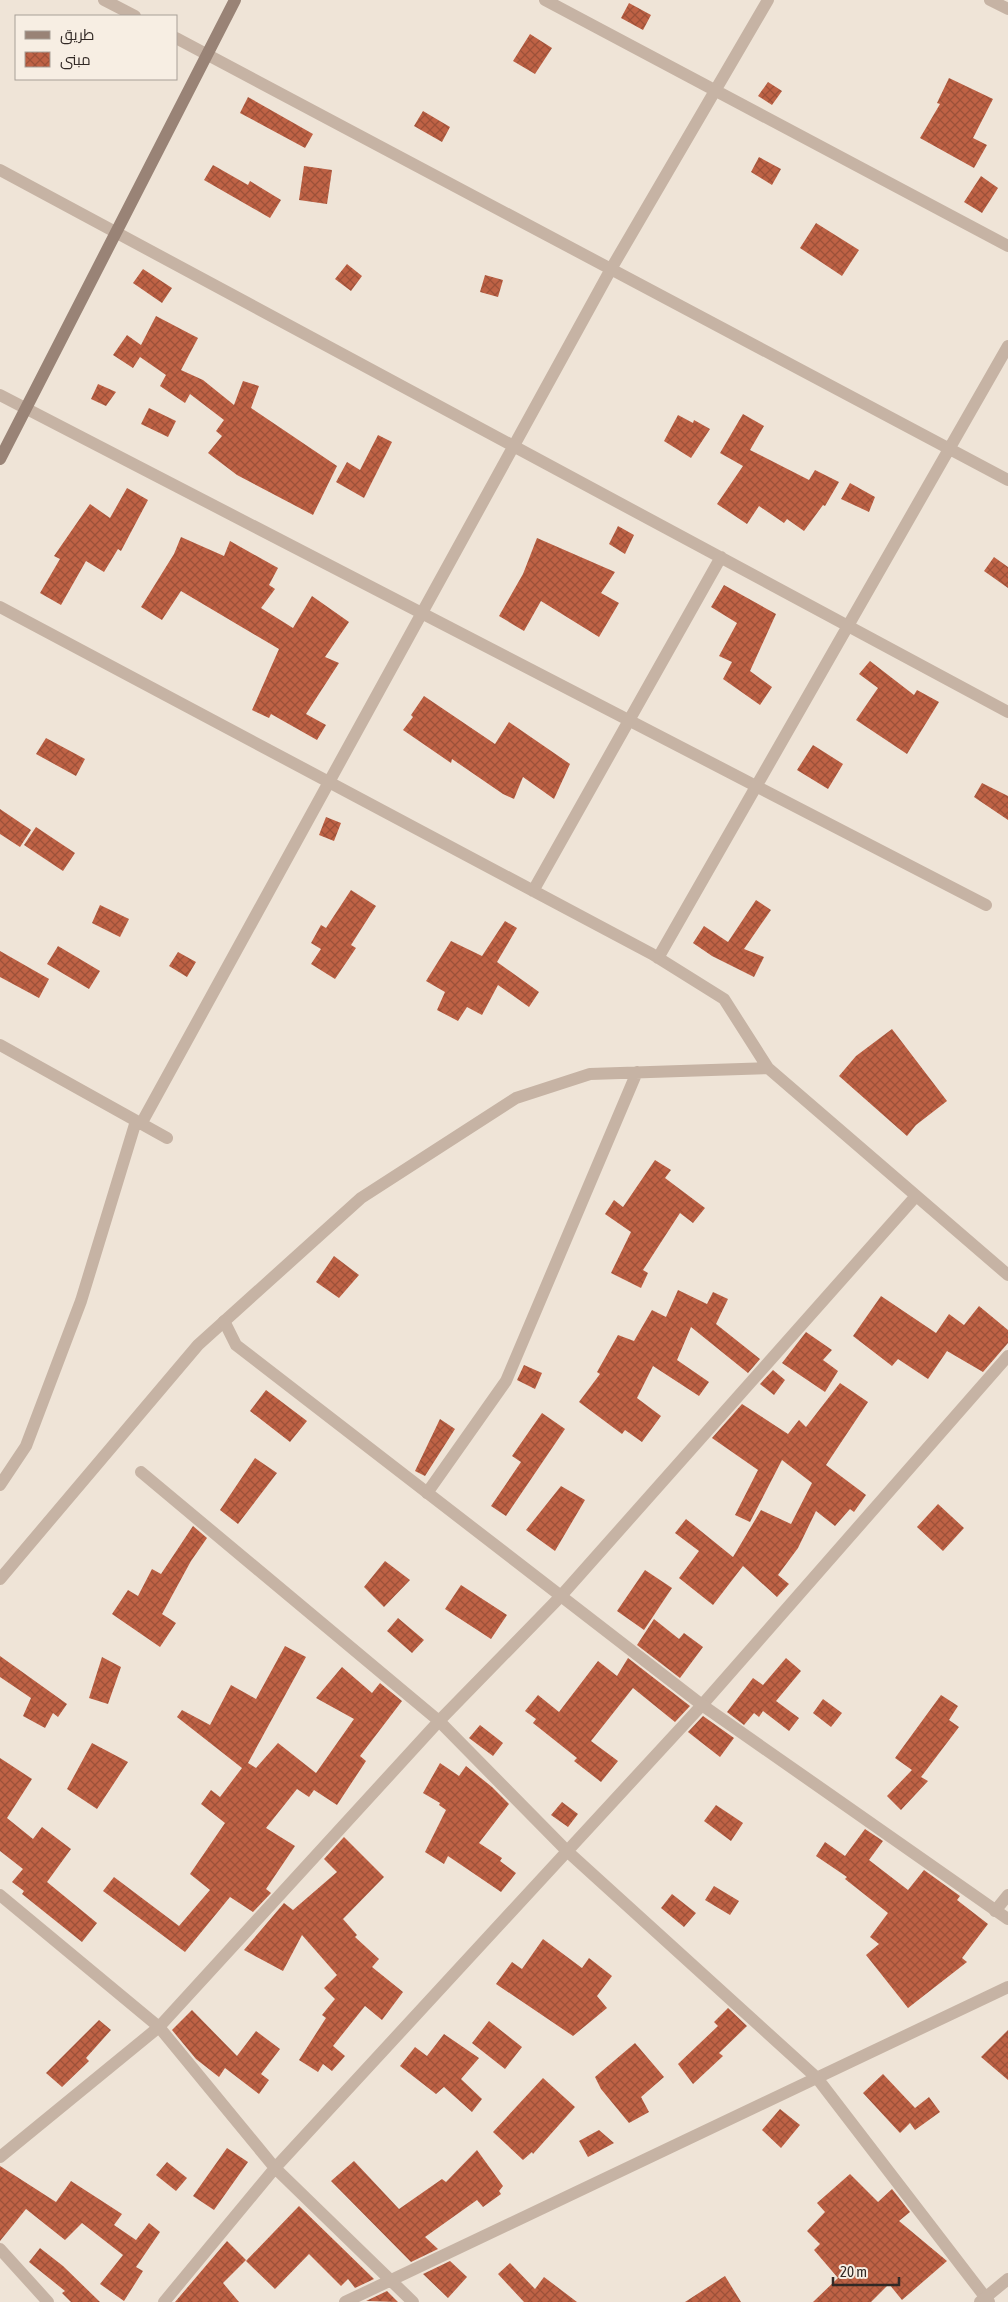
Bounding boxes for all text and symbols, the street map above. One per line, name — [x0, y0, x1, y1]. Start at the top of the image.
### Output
legend — [15, 15, 178, 80]
text: طريق — [60, 26, 94, 45]
text: مبنى — [60, 51, 91, 70]
scale bar — [833, 2254, 899, 2286]
text: 20 m — [840, 2263, 867, 2280]

